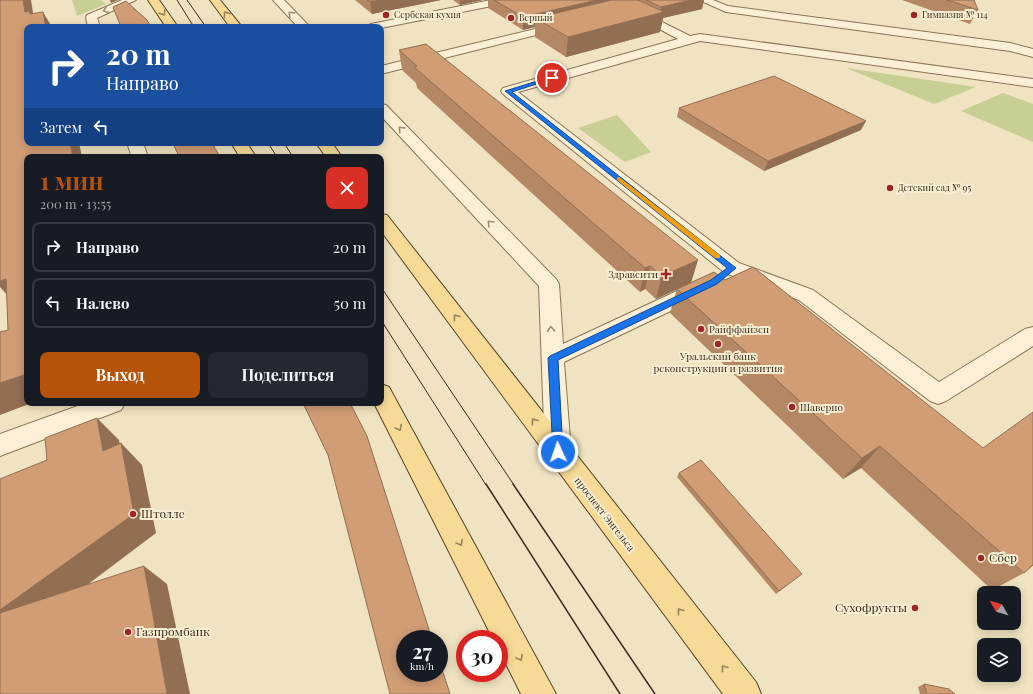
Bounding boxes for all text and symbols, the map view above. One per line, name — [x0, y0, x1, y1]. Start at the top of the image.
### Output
one-way arrow — [102, 6, 109, 14]
place label: Сербская кухня — [394, 8, 461, 20]
place label: Гимназия № 114 — [922, 8, 988, 20]
one-way arrow — [158, 9, 166, 16]
marker: Сербская кухня — [381, 10, 391, 20]
marker: Гимназия № 114 — [909, 10, 919, 20]
one-way arrow — [223, 11, 230, 18]
one-way arrow — [289, 11, 296, 18]
place label: Верный — [519, 11, 553, 23]
marker: Верный — [506, 13, 516, 23]
text: 20 m — [106, 35, 171, 72]
icon: right — [40, 40, 92, 92]
pin — [535, 61, 569, 95]
icon: arrive — [541, 67, 563, 89]
text: Направо — [106, 71, 179, 95]
icon: left — [90, 116, 112, 138]
text: Затем — [40, 117, 82, 137]
one-way arrow — [398, 126, 406, 134]
text: 1 мин — [40, 164, 104, 196]
button: close — [326, 167, 368, 209]
place label: Детский сад № 95 — [898, 181, 971, 193]
marker: Детский сад № 95 — [885, 183, 895, 193]
text: 200 m · 13:55 — [40, 195, 111, 212]
one-way arrow — [488, 220, 495, 228]
icon: right — [42, 236, 64, 258]
text: Направо — [76, 237, 139, 257]
text: 20 m — [333, 237, 366, 257]
place label: Здравсити — [608, 267, 658, 281]
marker: Здравсити — [661, 269, 671, 279]
icon: left — [42, 292, 64, 314]
text: Налево — [76, 293, 129, 313]
text: 50 m — [334, 293, 366, 313]
one-way arrow — [453, 315, 460, 322]
place label: Райффайзен — [709, 322, 769, 336]
marker: Райффайзен — [696, 324, 706, 334]
one-way arrow — [547, 326, 556, 332]
marker: Уральский банк реконструкции и развития — [713, 339, 723, 349]
place label: Уральский банк реконструкции и развития — [653, 349, 783, 375]
button: Выход — [40, 352, 200, 398]
button: Поделиться — [208, 352, 368, 398]
place label: Шаверно — [800, 400, 843, 414]
marker: Шаверно — [787, 402, 797, 412]
one-way arrow — [531, 418, 539, 425]
one-way arrow — [394, 424, 402, 431]
position arrow — [537, 431, 579, 473]
street label: проспект Энгельса — [572, 474, 638, 554]
place label: Штолле — [141, 505, 185, 521]
marker: Штолле — [128, 509, 138, 519]
one-way arrow — [455, 539, 462, 546]
place label: Сбер — [989, 549, 1017, 565]
marker: Сбер — [976, 553, 986, 563]
north arrow — [977, 586, 1021, 630]
map controls — [977, 586, 1021, 682]
place label: Сухофрукты — [835, 599, 907, 615]
marker: Сухофрукты — [910, 603, 920, 613]
one-way arrow — [678, 609, 685, 616]
place label: Газпромбанк — [136, 623, 210, 639]
marker: Газпромбанк — [123, 627, 133, 637]
speed limit sign: 30 — [456, 630, 508, 682]
text: 27 — [412, 637, 432, 664]
button: layers — [977, 638, 1021, 682]
one-way arrow — [515, 654, 523, 661]
text: km/h — [410, 659, 434, 673]
one-way arrow — [722, 666, 729, 673]

